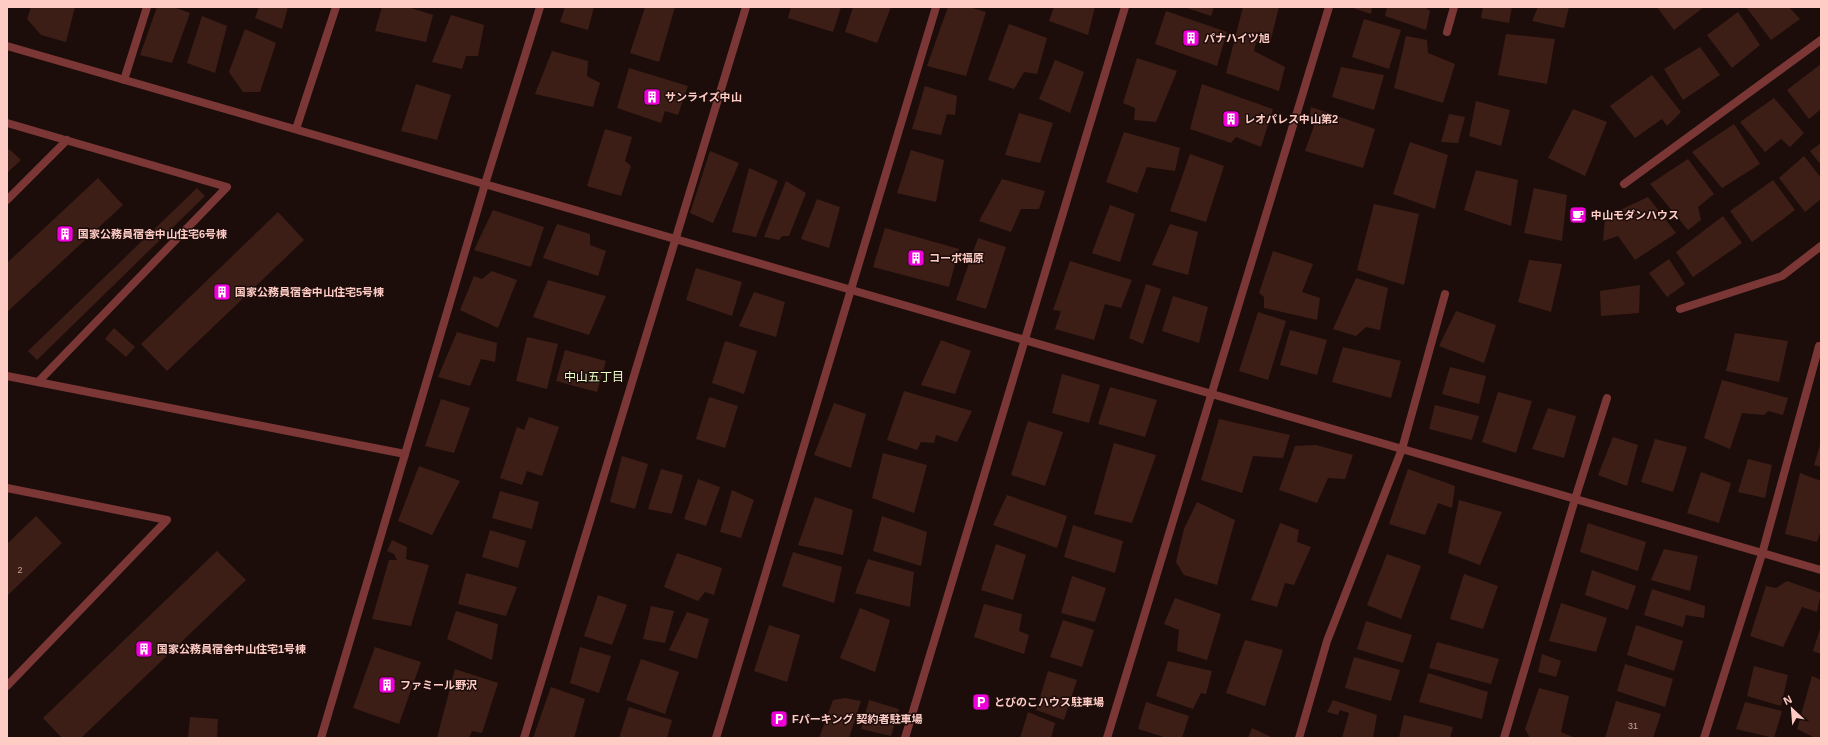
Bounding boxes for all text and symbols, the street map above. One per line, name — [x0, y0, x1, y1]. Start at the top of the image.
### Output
building icon: パナハイツ旭 — [1181, 28, 1201, 48]
place label: パナハイツ旭 — [1204, 32, 1270, 44]
building icon: サンライズ中山 — [642, 87, 662, 107]
place label: サンライズ中山 — [665, 91, 742, 103]
building icon: レオパレス中山第2 — [1221, 109, 1241, 129]
place label: レオパレス中山第2 — [1244, 113, 1338, 125]
cafe icon: 中山モダンハウス — [1568, 205, 1588, 225]
place label: 中山モダンハウス — [1591, 209, 1679, 221]
building icon: 国家公務員宿舎中山住宅6号棟 — [55, 224, 75, 244]
place label: 国家公務員宿舎中山住宅6号棟 — [78, 228, 227, 240]
building icon: コーポ福原 — [906, 248, 926, 268]
place label: コーポ福原 — [929, 252, 984, 264]
building icon: 国家公務員宿舎中山住宅5号棟 — [212, 282, 232, 302]
place label: 国家公務員宿舎中山住宅5号棟 — [235, 286, 384, 298]
district label: 中山五丁目 — [564, 370, 624, 384]
house number: 2 — [17, 565, 23, 575]
building icon: 国家公務員宿舎中山住宅1号棟 — [134, 639, 154, 659]
place label: 国家公務員宿舎中山住宅1号棟 — [157, 643, 306, 655]
building icon: ファミール野沢 — [377, 675, 397, 695]
place label: ファミール野沢 — [400, 679, 477, 691]
north arrow — [1772, 689, 1812, 729]
parking icon: とびのこハウス駐車場 — [971, 692, 991, 712]
text: N — [1781, 693, 1794, 707]
place label: とびのこハウス駐車場 — [994, 696, 1104, 708]
parking icon: Fパーキング 契約者駐車場 — [769, 709, 789, 729]
place label: Fパーキング 契約者駐車場 — [792, 713, 922, 725]
house number: 31 — [1628, 721, 1638, 731]

